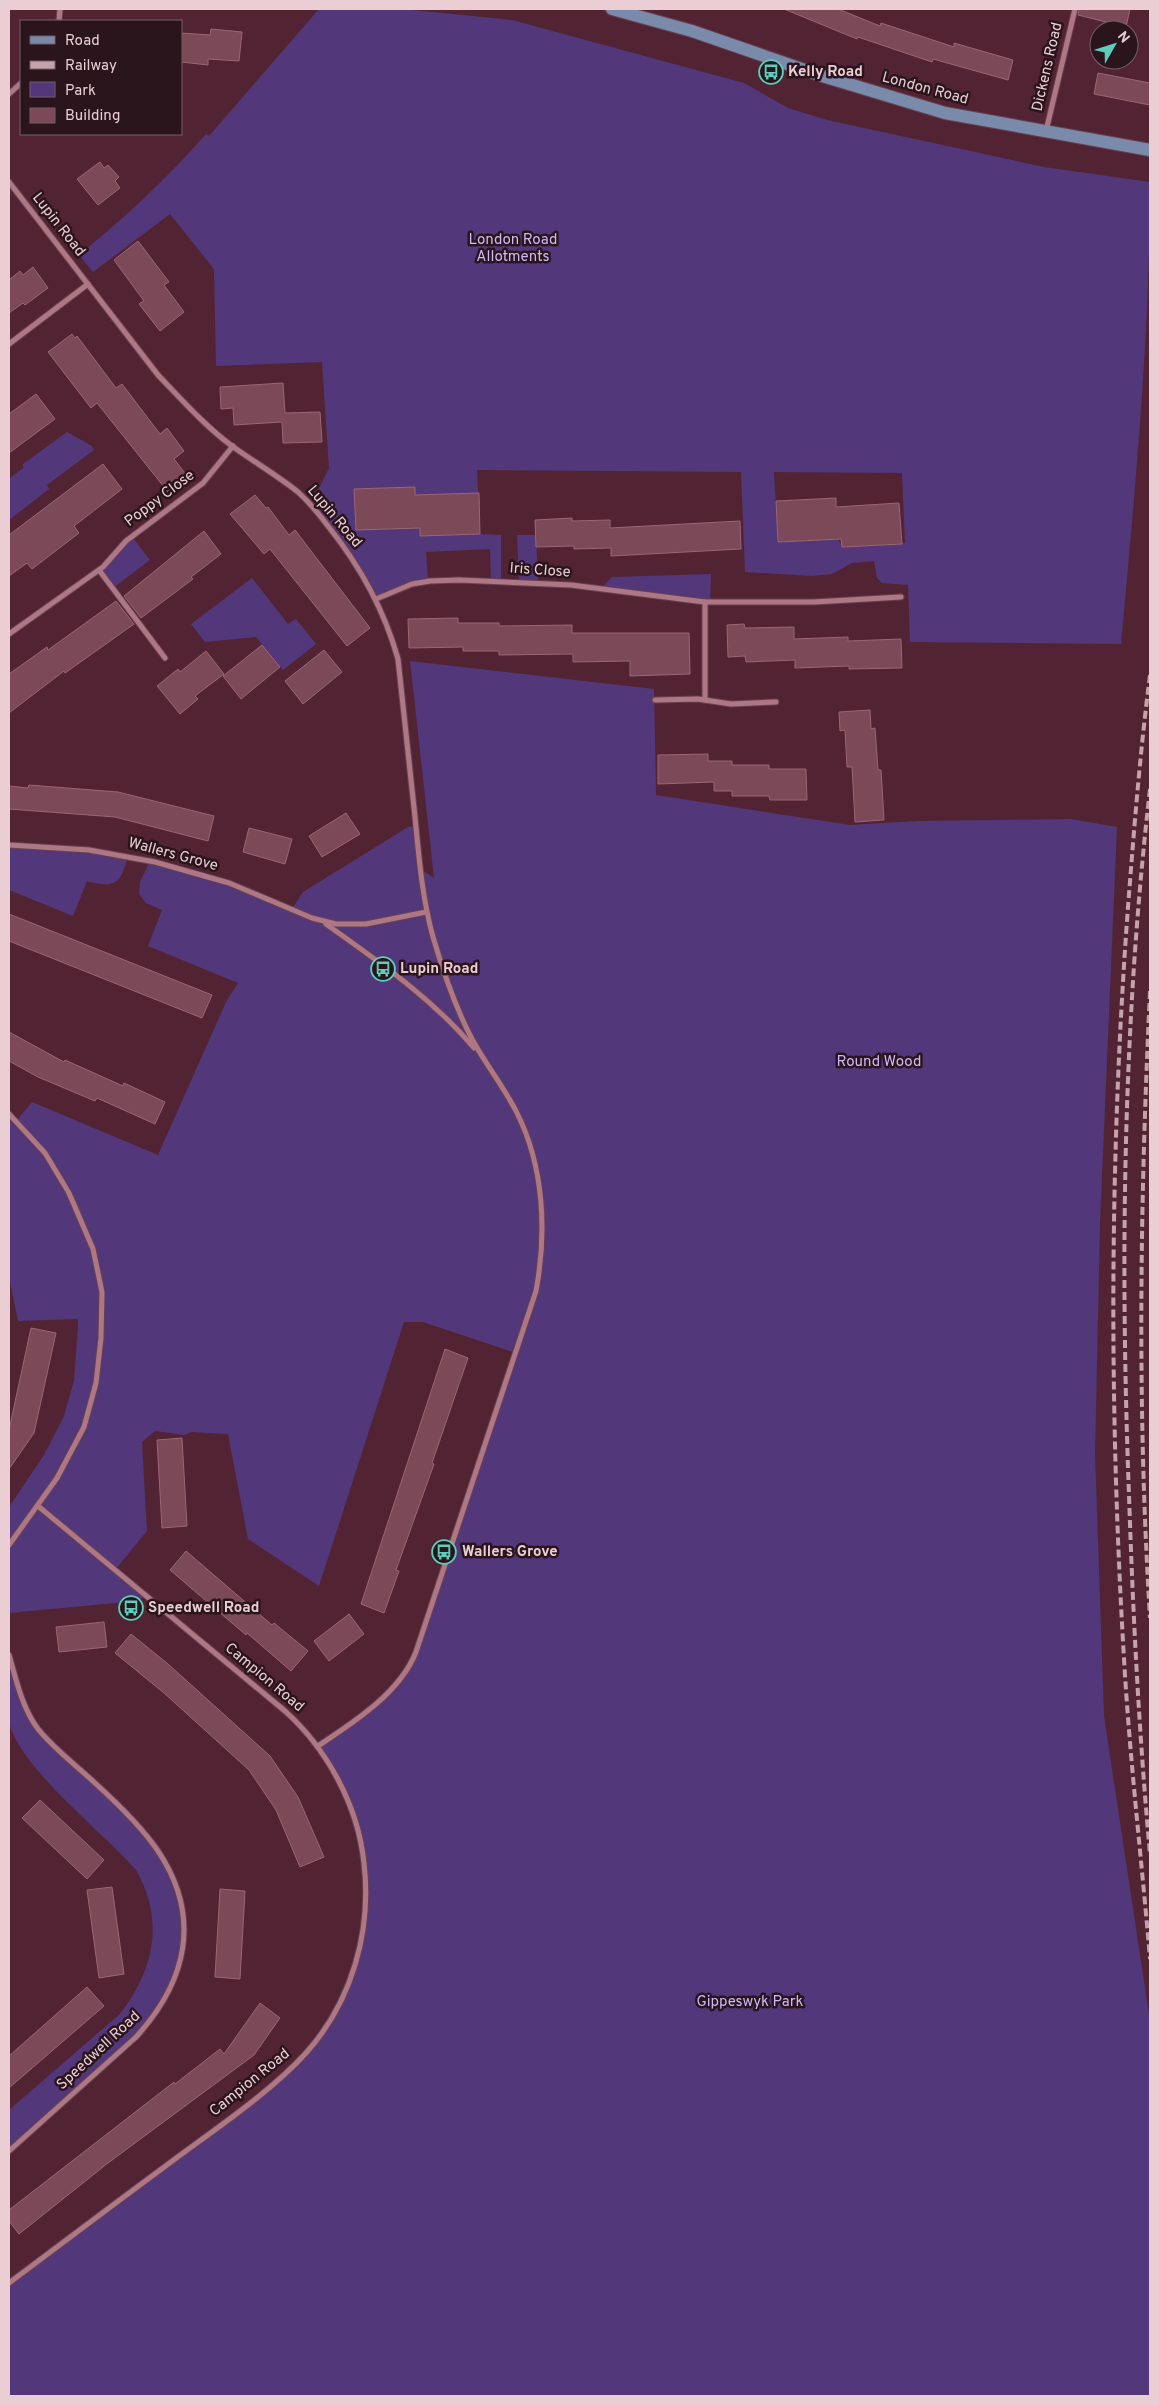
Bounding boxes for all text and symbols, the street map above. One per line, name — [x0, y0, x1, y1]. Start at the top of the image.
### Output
legend — [20, 20, 182, 135]
north arrow — [1089, 20, 1139, 70]
street label: Dickens Road — [1029, 21, 1067, 113]
text: N — [1113, 29, 1133, 47]
text: Road — [65, 32, 100, 51]
text: Railway — [65, 57, 117, 76]
bus stop icon: Kelly Road — [758, 59, 784, 85]
place label: Kelly Road — [788, 63, 863, 82]
street label: London Road — [880, 68, 970, 110]
text: Park — [65, 82, 96, 101]
text: Building — [65, 107, 120, 126]
street label: Lupin Road — [27, 189, 89, 261]
park label: London Road Allotments — [469, 231, 557, 267]
street label: Poppy Close — [121, 466, 199, 532]
street label: Lupin Road — [302, 482, 366, 552]
street label: Iris Close — [509, 559, 571, 583]
street label: Wallers Grove — [126, 834, 220, 876]
bus stop icon: Lupin Road — [370, 956, 396, 982]
place label: Lupin Road — [400, 960, 478, 979]
park label: Round Wood — [837, 1053, 921, 1072]
bus stop icon: Wallers Grove — [431, 1539, 457, 1565]
place label: Wallers Grove — [462, 1543, 558, 1562]
bus stop icon: Speedwell Road — [118, 1595, 144, 1621]
place label: Speedwell Road — [148, 1599, 259, 1618]
street label: Campion Road — [220, 1639, 308, 1717]
park label: Gippeswyk Park — [696, 1993, 804, 2012]
street label: Speedwell Road — [53, 2007, 145, 2095]
street label: Campion Road — [206, 2045, 294, 2121]

